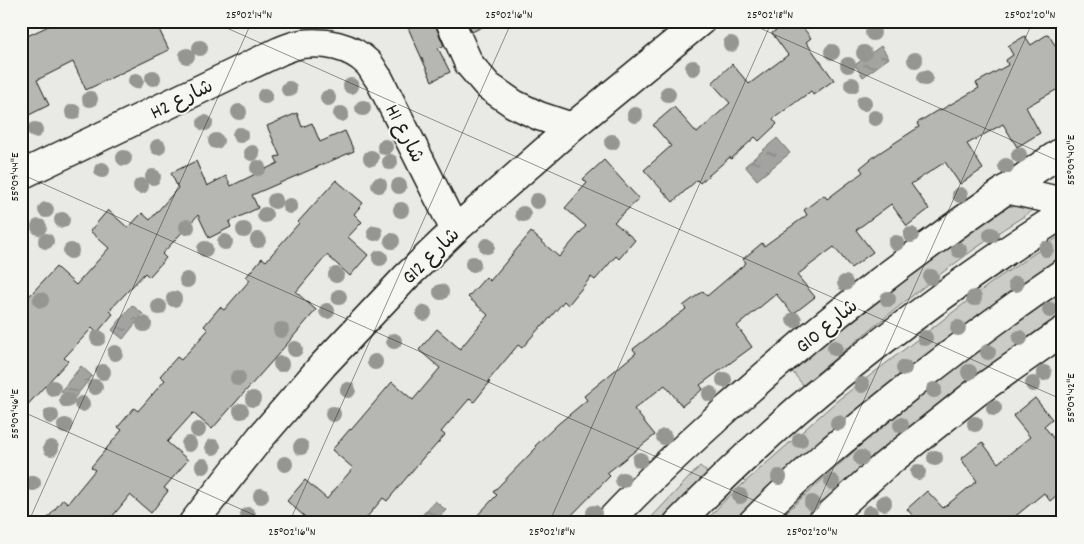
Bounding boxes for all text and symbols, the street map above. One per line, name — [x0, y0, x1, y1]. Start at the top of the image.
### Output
text: 25°02'14"N — [226, 7, 272, 24]
text: 25°02'16"N — [485, 7, 533, 24]
text: 25°02'18"N — [747, 7, 793, 24]
text: 25°02'20"N — [1005, 7, 1055, 24]
street label: H2 شارع — [146, 73, 218, 128]
street label: H1 شارع — [377, 100, 430, 169]
text: 55°09'40"E — [1063, 134, 1080, 185]
text: 55°09'44"E — [7, 152, 24, 202]
street label: G12 شارع — [397, 222, 467, 292]
street label: G10 شارع — [791, 293, 865, 361]
text: 55°09'42"E — [1063, 373, 1080, 423]
text: 55°09'46"E — [7, 388, 24, 439]
text: 25°02'16"N — [268, 524, 316, 541]
text: 25°02'18"N — [529, 524, 575, 541]
text: 25°02'20"N — [787, 524, 837, 541]

